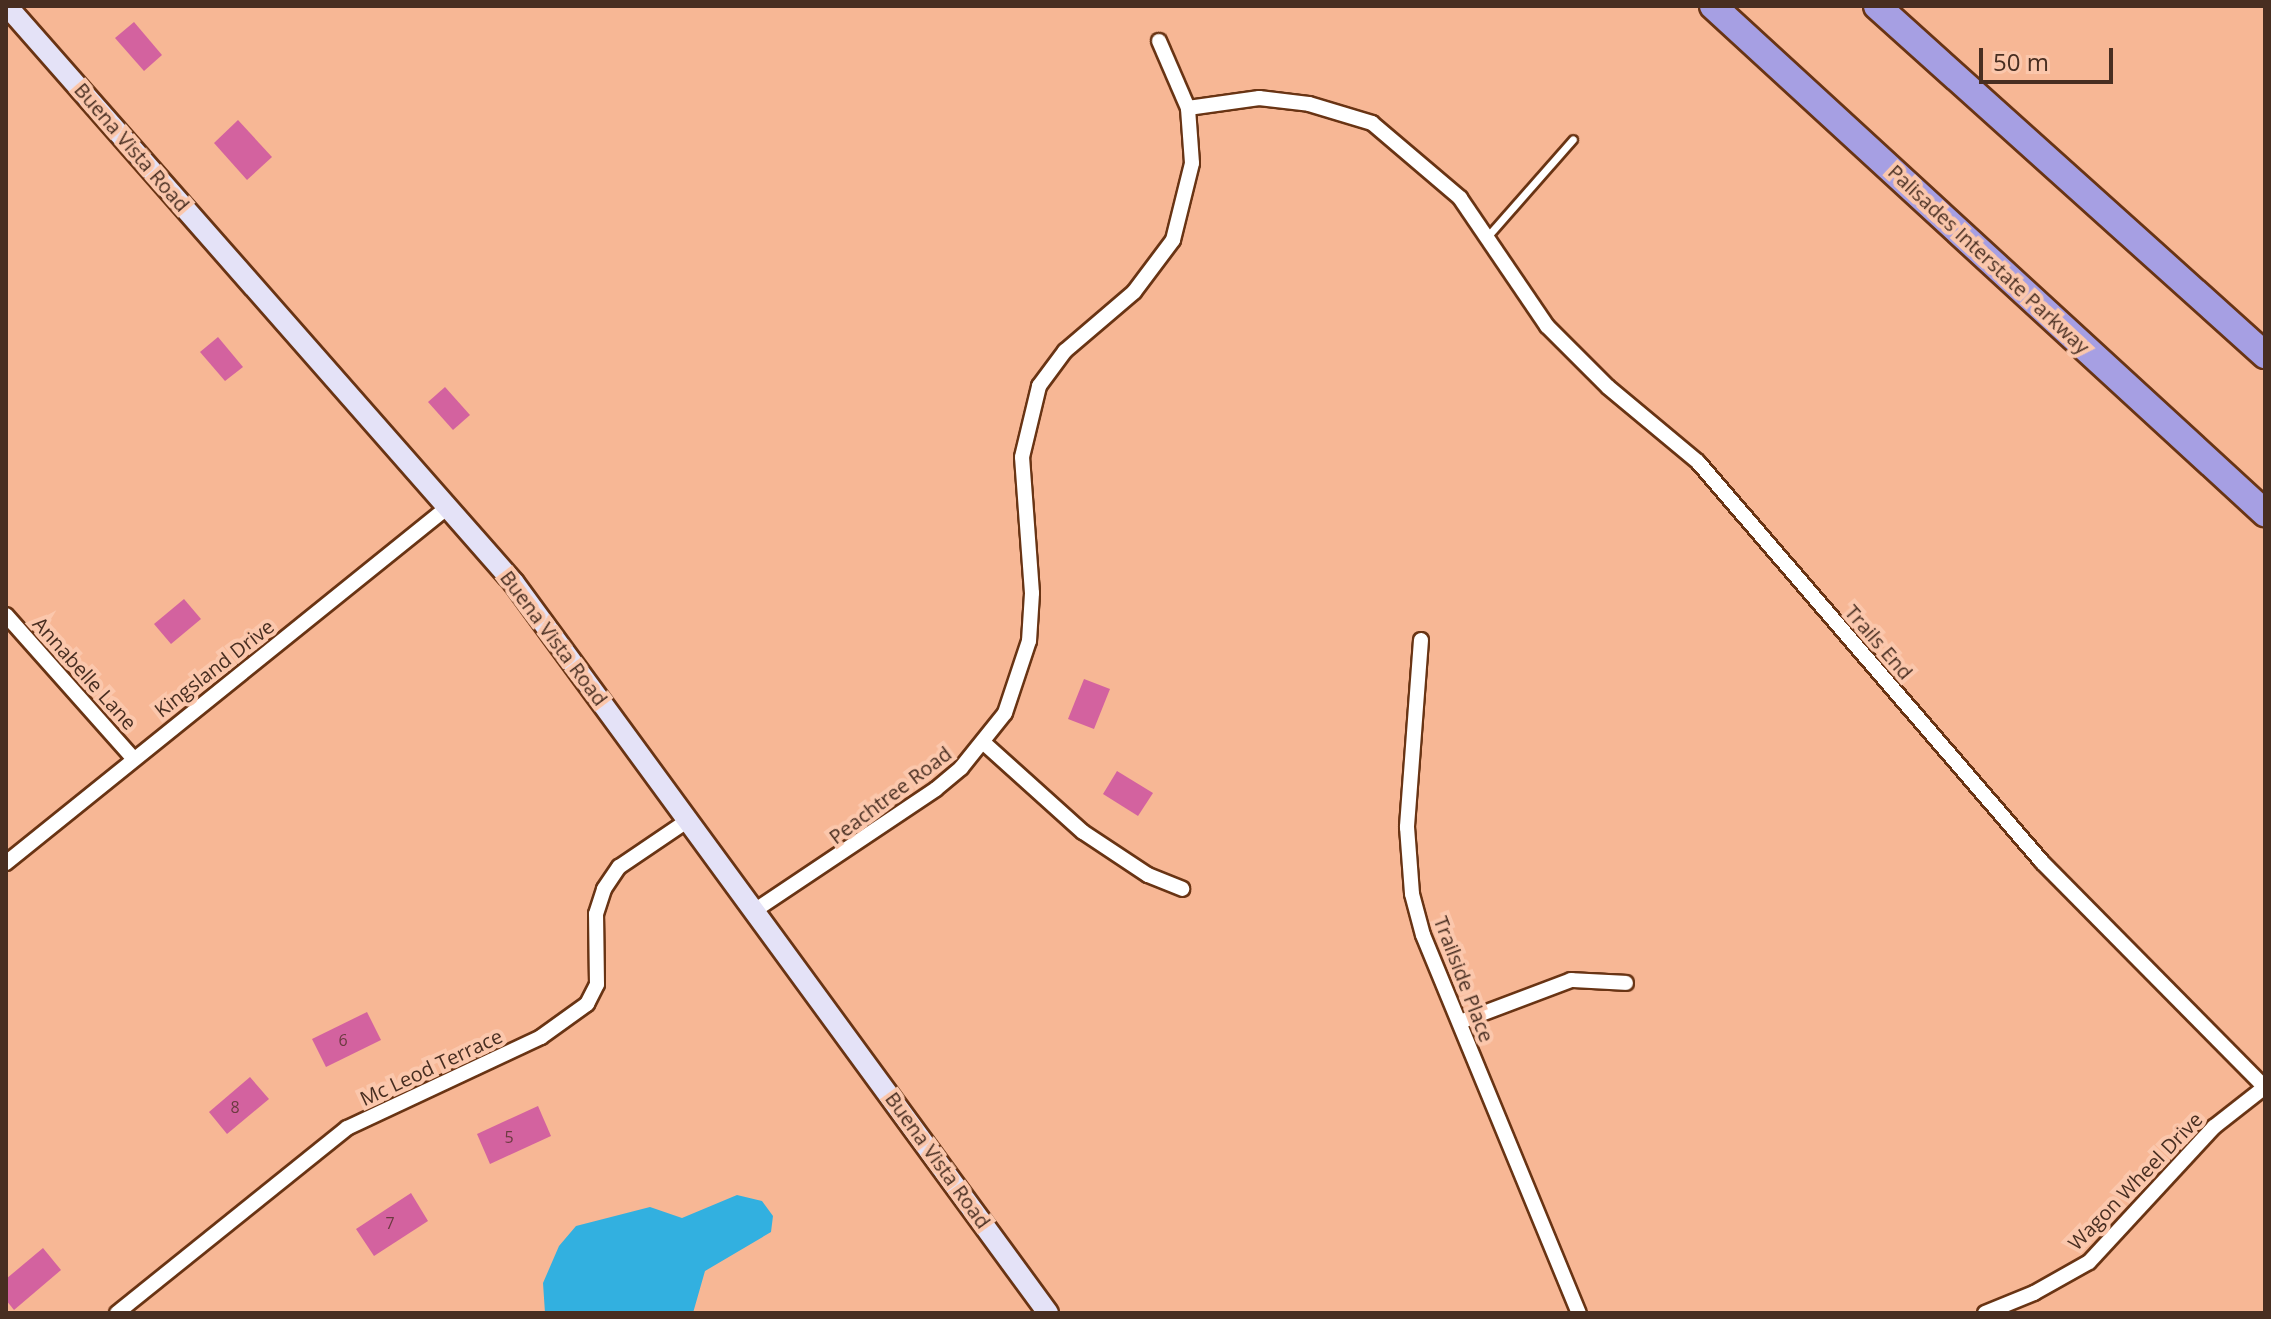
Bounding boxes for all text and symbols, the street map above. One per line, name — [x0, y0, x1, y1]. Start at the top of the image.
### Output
scale bar — [1983, 32, 2117, 82]
text: 50 m — [1993, 45, 2049, 78]
street label: Buena Vista Road — [70, 78, 194, 216]
street label: Palisades Interstate Parkway — [1883, 159, 2095, 359]
street label: Buena Vista Road — [495, 566, 613, 710]
street label: Trails End — [1840, 600, 1918, 684]
street label: Annabelle Lane — [28, 612, 142, 734]
street label: Kingsland Drive — [150, 614, 278, 722]
street label: Peachtree Road — [824, 741, 956, 849]
street label: Trailside Place — [1429, 913, 1499, 1045]
street label: Mc Leod Terrace — [356, 1023, 506, 1111]
house number: 6 — [338, 1030, 348, 1050]
street label: Buena Vista Road — [880, 1087, 996, 1233]
house number: 8 — [230, 1097, 240, 1117]
street label: Wagon Wheel Drive — [2063, 1107, 2207, 1255]
house number: 5 — [504, 1127, 514, 1147]
house number: 7 — [385, 1213, 395, 1233]

